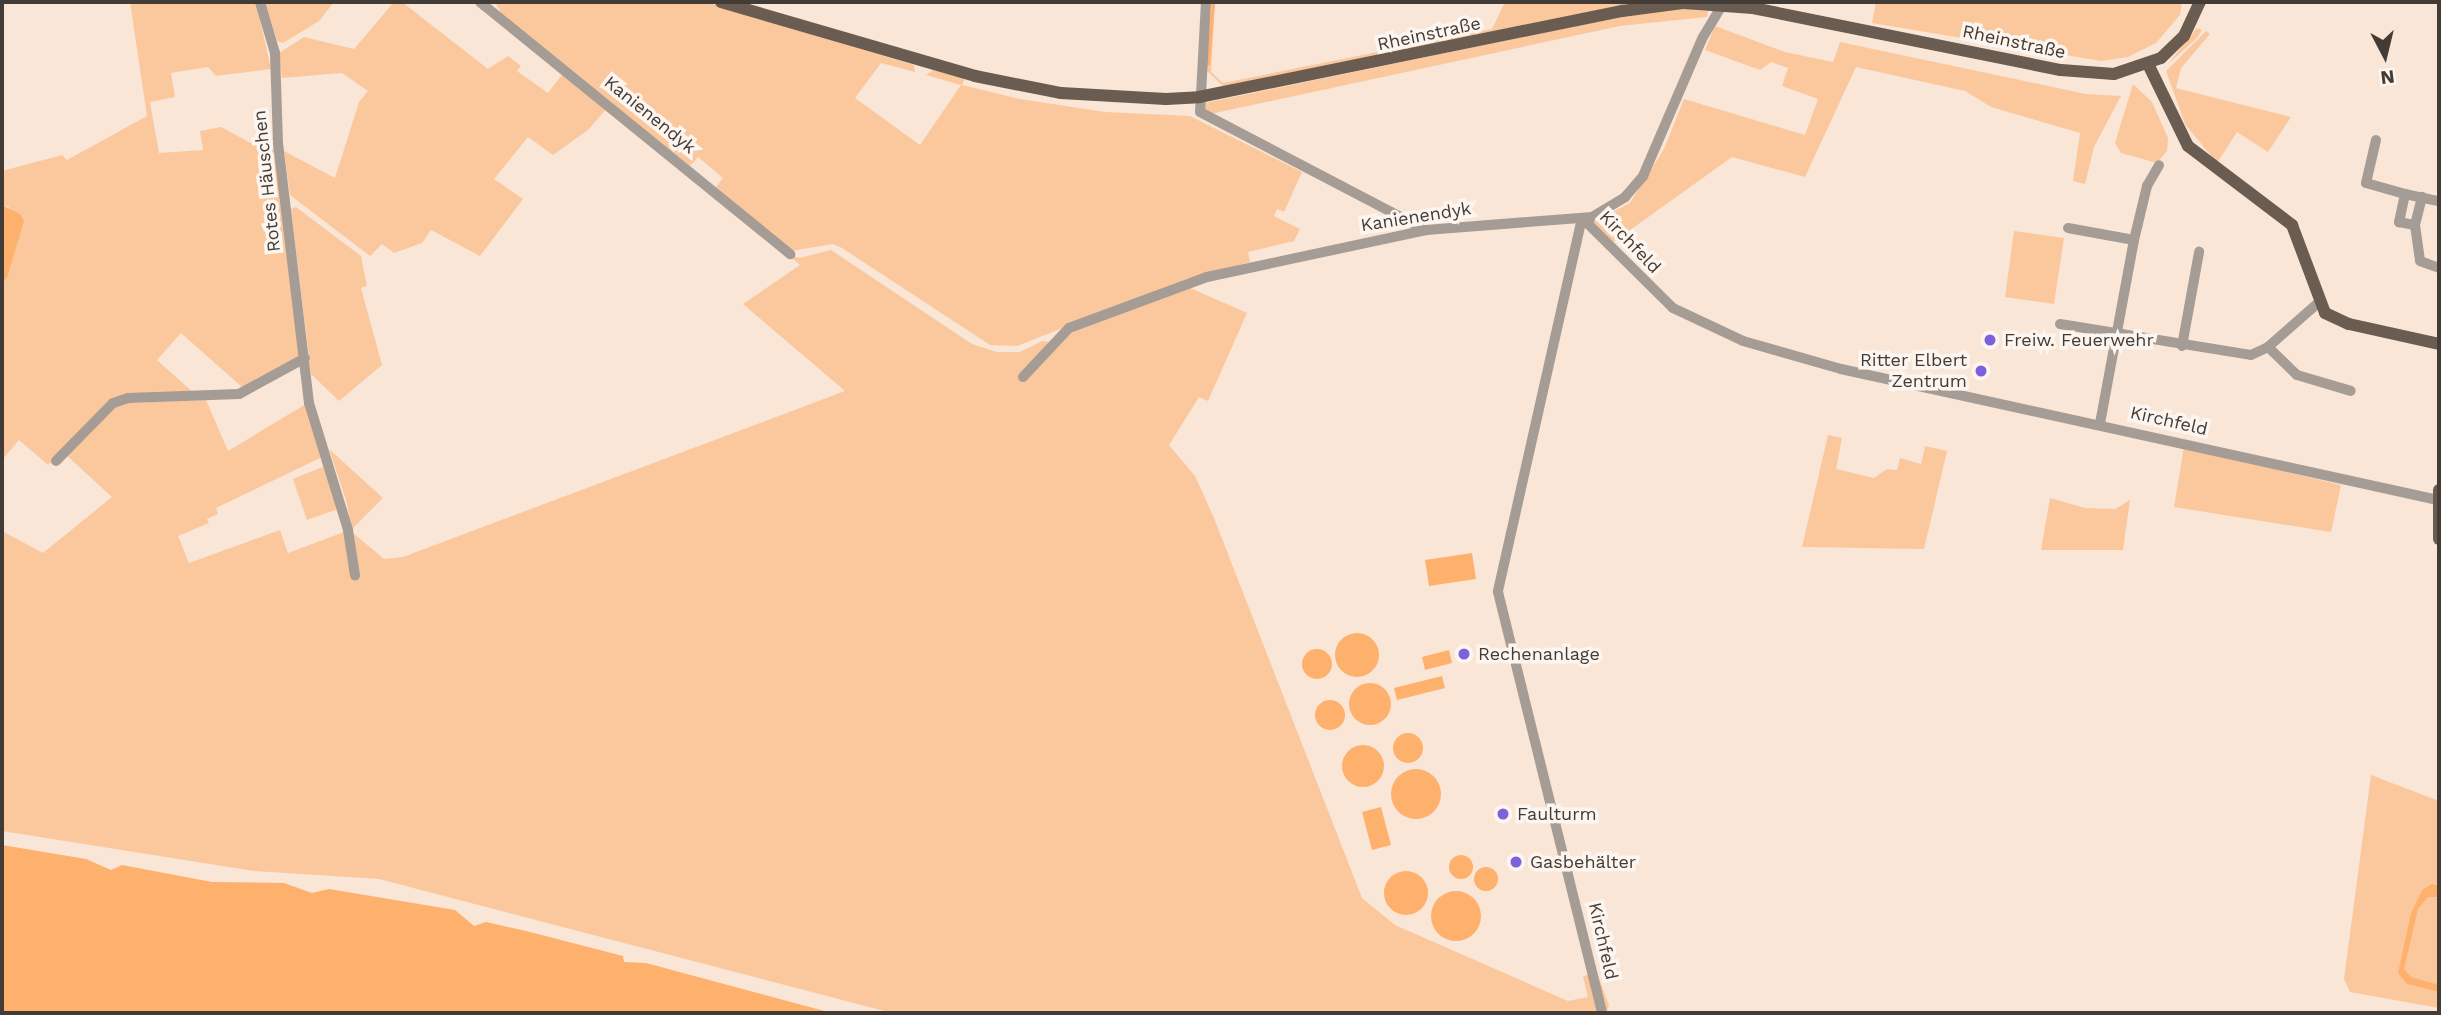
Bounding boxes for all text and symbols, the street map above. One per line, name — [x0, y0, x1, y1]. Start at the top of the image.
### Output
street label: Rheinstraße — [1375, 13, 1483, 55]
street label: Rheinstraße — [1960, 21, 2068, 63]
north arrow — [2350, 21, 2420, 91]
text: N — [2379, 65, 2396, 90]
street label: Kanienendyk — [600, 72, 700, 158]
street label: Rotes Häuschen — [249, 109, 285, 253]
street label: Kanienendyk — [1359, 198, 1473, 236]
street label: Kirchfeld — [1595, 206, 1665, 278]
place label: Freiw. Feuerwehr — [2004, 329, 2154, 351]
marker: Freiw. Feuerwehr — [1982, 332, 1998, 348]
place label: Ritter Elbert Zentrum — [1860, 350, 1967, 392]
marker: Ritter Elbert Zentrum — [1973, 363, 1989, 379]
street label: Kirchfeld — [2128, 402, 2210, 440]
place label: Rechenanlage — [1478, 643, 1600, 665]
marker: Rechenanlage — [1456, 646, 1472, 662]
place label: Faulturm — [1517, 803, 1597, 825]
marker: Faulturm — [1495, 806, 1511, 822]
place label: Gasbehälter — [1530, 851, 1636, 873]
marker: Gasbehälter — [1508, 854, 1524, 870]
street label: Kirchfeld — [1584, 900, 1622, 982]

